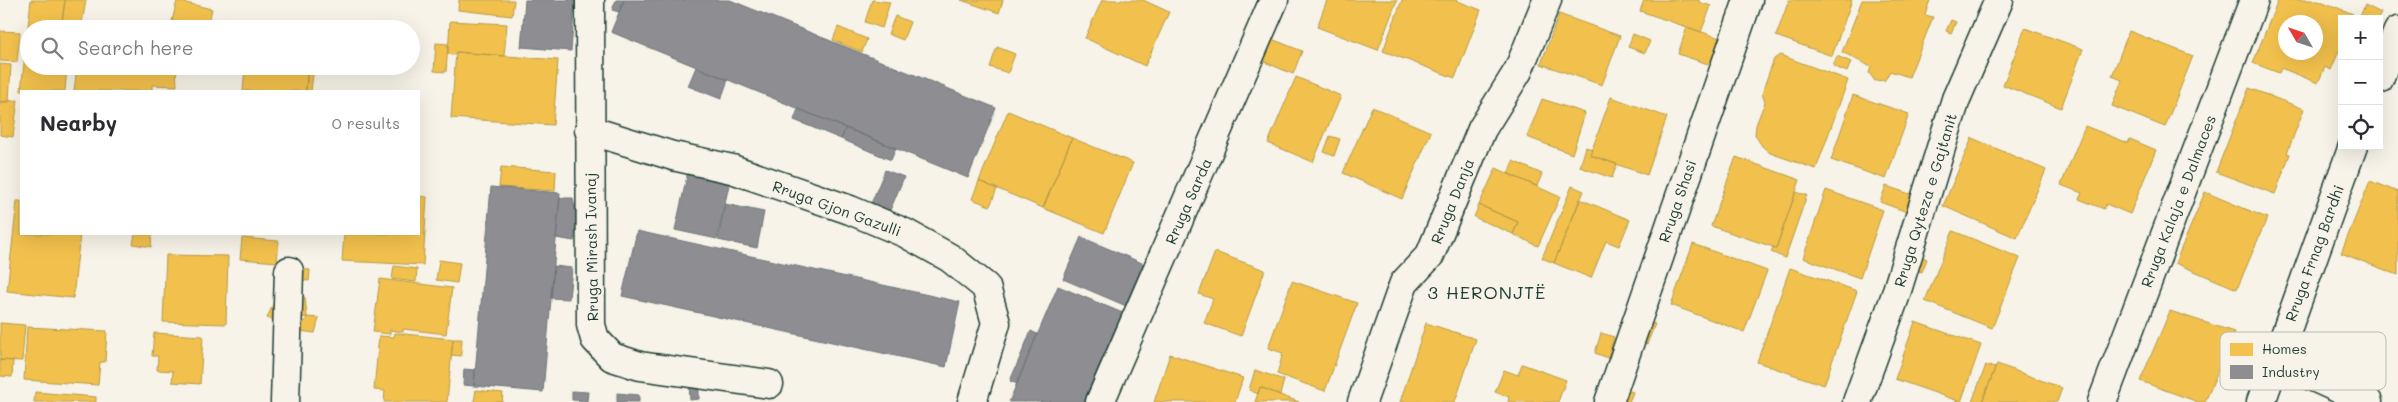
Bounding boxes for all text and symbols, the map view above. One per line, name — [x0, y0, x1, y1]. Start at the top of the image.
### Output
north arrow — [2278, 15, 2323, 60]
map controls — [2338, 15, 2383, 150]
button: + — [2338, 15, 2383, 60]
search box — [20, 20, 420, 75]
icon: search — [38, 34, 66, 62]
text: Search here — [78, 35, 194, 60]
button: − — [2338, 60, 2383, 105]
button: locate — [2338, 105, 2383, 150]
text: Nearby — [40, 109, 117, 136]
street label: Rruga Qyteza e Gajtanit — [1889, 110, 1961, 290]
text: 0 results — [332, 112, 400, 133]
street label: Rruga Kalaja e Dalmaces — [2136, 112, 2220, 290]
street label: Rruga Sarda — [1160, 155, 1216, 247]
street label: Rruga Danja — [1426, 155, 1478, 247]
street label: Rruga Shasi — [1653, 157, 1701, 245]
street label: Rruga Mirash Ivanaj — [580, 172, 602, 322]
street label: Rruga Gjon Gazulli — [770, 175, 904, 241]
street label: Rruga Frnag Bardhi — [2280, 182, 2348, 324]
district label: 3 HERONJTË — [1428, 280, 1546, 304]
legend — [2220, 332, 2386, 390]
text: Homes — [2262, 339, 2307, 358]
text: Industry — [2262, 362, 2320, 381]

